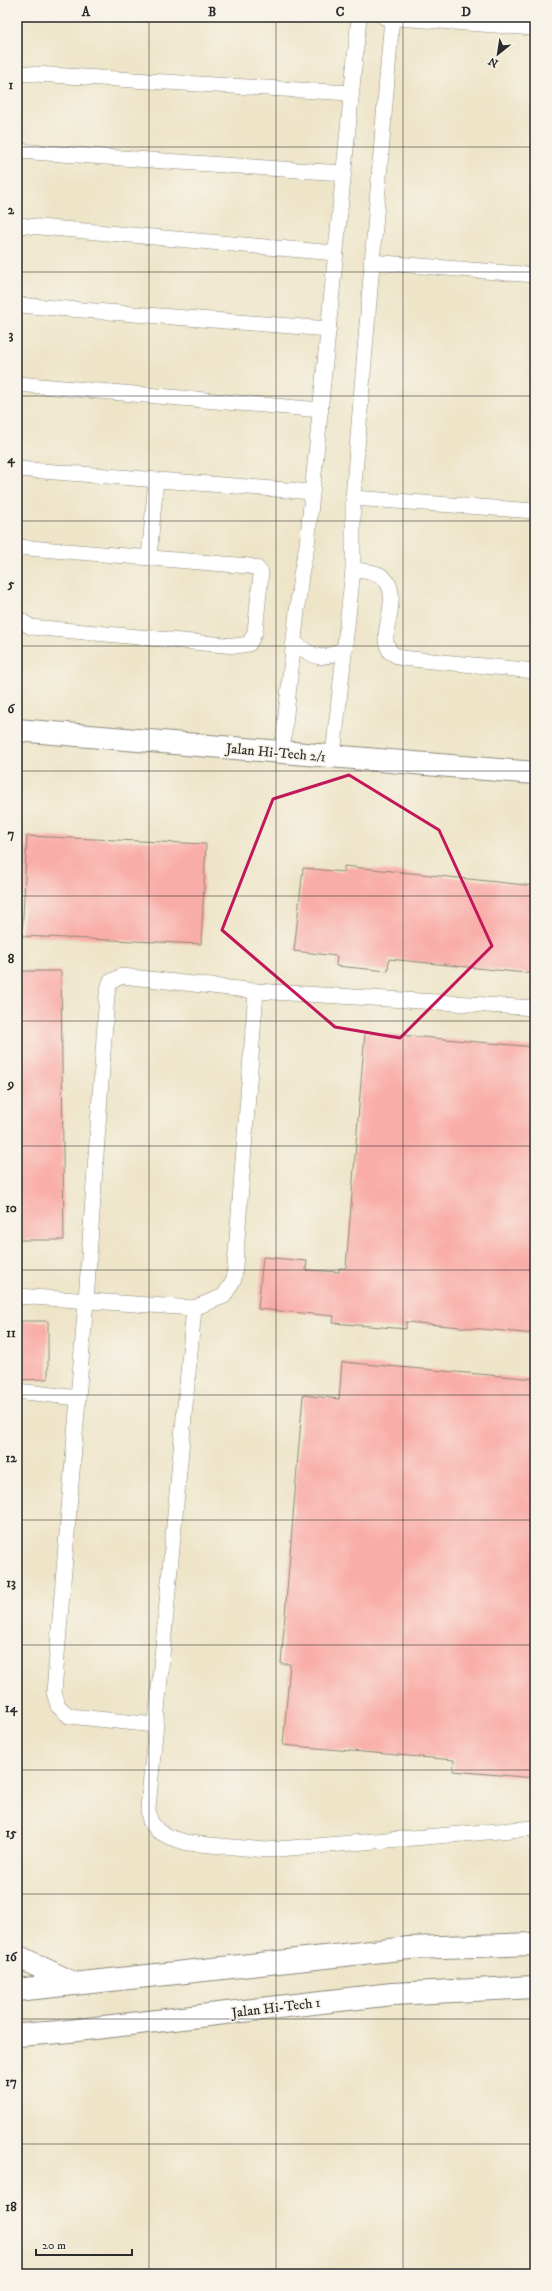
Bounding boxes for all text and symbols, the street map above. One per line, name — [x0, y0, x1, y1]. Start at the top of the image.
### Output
text: A — [81, 4, 91, 20]
text: B — [208, 4, 216, 20]
text: C — [336, 4, 345, 20]
text: D — [461, 4, 471, 20]
north arrow — [478, 34, 518, 74]
text: N — [486, 53, 501, 70]
text: 1 — [9, 77, 14, 93]
text: 2 — [8, 202, 15, 218]
text: 3 — [9, 327, 14, 343]
text: 4 — [6, 451, 15, 468]
text: 5 — [7, 576, 15, 592]
text: 6 — [8, 701, 16, 717]
street label: Jalan Hi-Tech 2/1 — [223, 740, 326, 766]
text: 7 — [8, 826, 15, 842]
text: 8 — [8, 951, 15, 967]
text: 9 — [7, 1076, 14, 1092]
text: 10 — [5, 1200, 17, 1216]
text: 11 — [6, 1325, 16, 1341]
text: 12 — [5, 1450, 17, 1466]
text: 13 — [6, 1575, 16, 1591]
text: 14 — [5, 1700, 18, 1717]
text: 15 — [5, 1825, 17, 1841]
text: 16 — [5, 1949, 18, 1965]
street label: Jalan Hi-Tech 1 — [229, 1994, 322, 2023]
text: 17 — [5, 2074, 17, 2090]
text: 18 — [5, 2199, 17, 2215]
scale bar — [36, 2231, 132, 2257]
text: 20 m — [42, 2238, 66, 2253]

